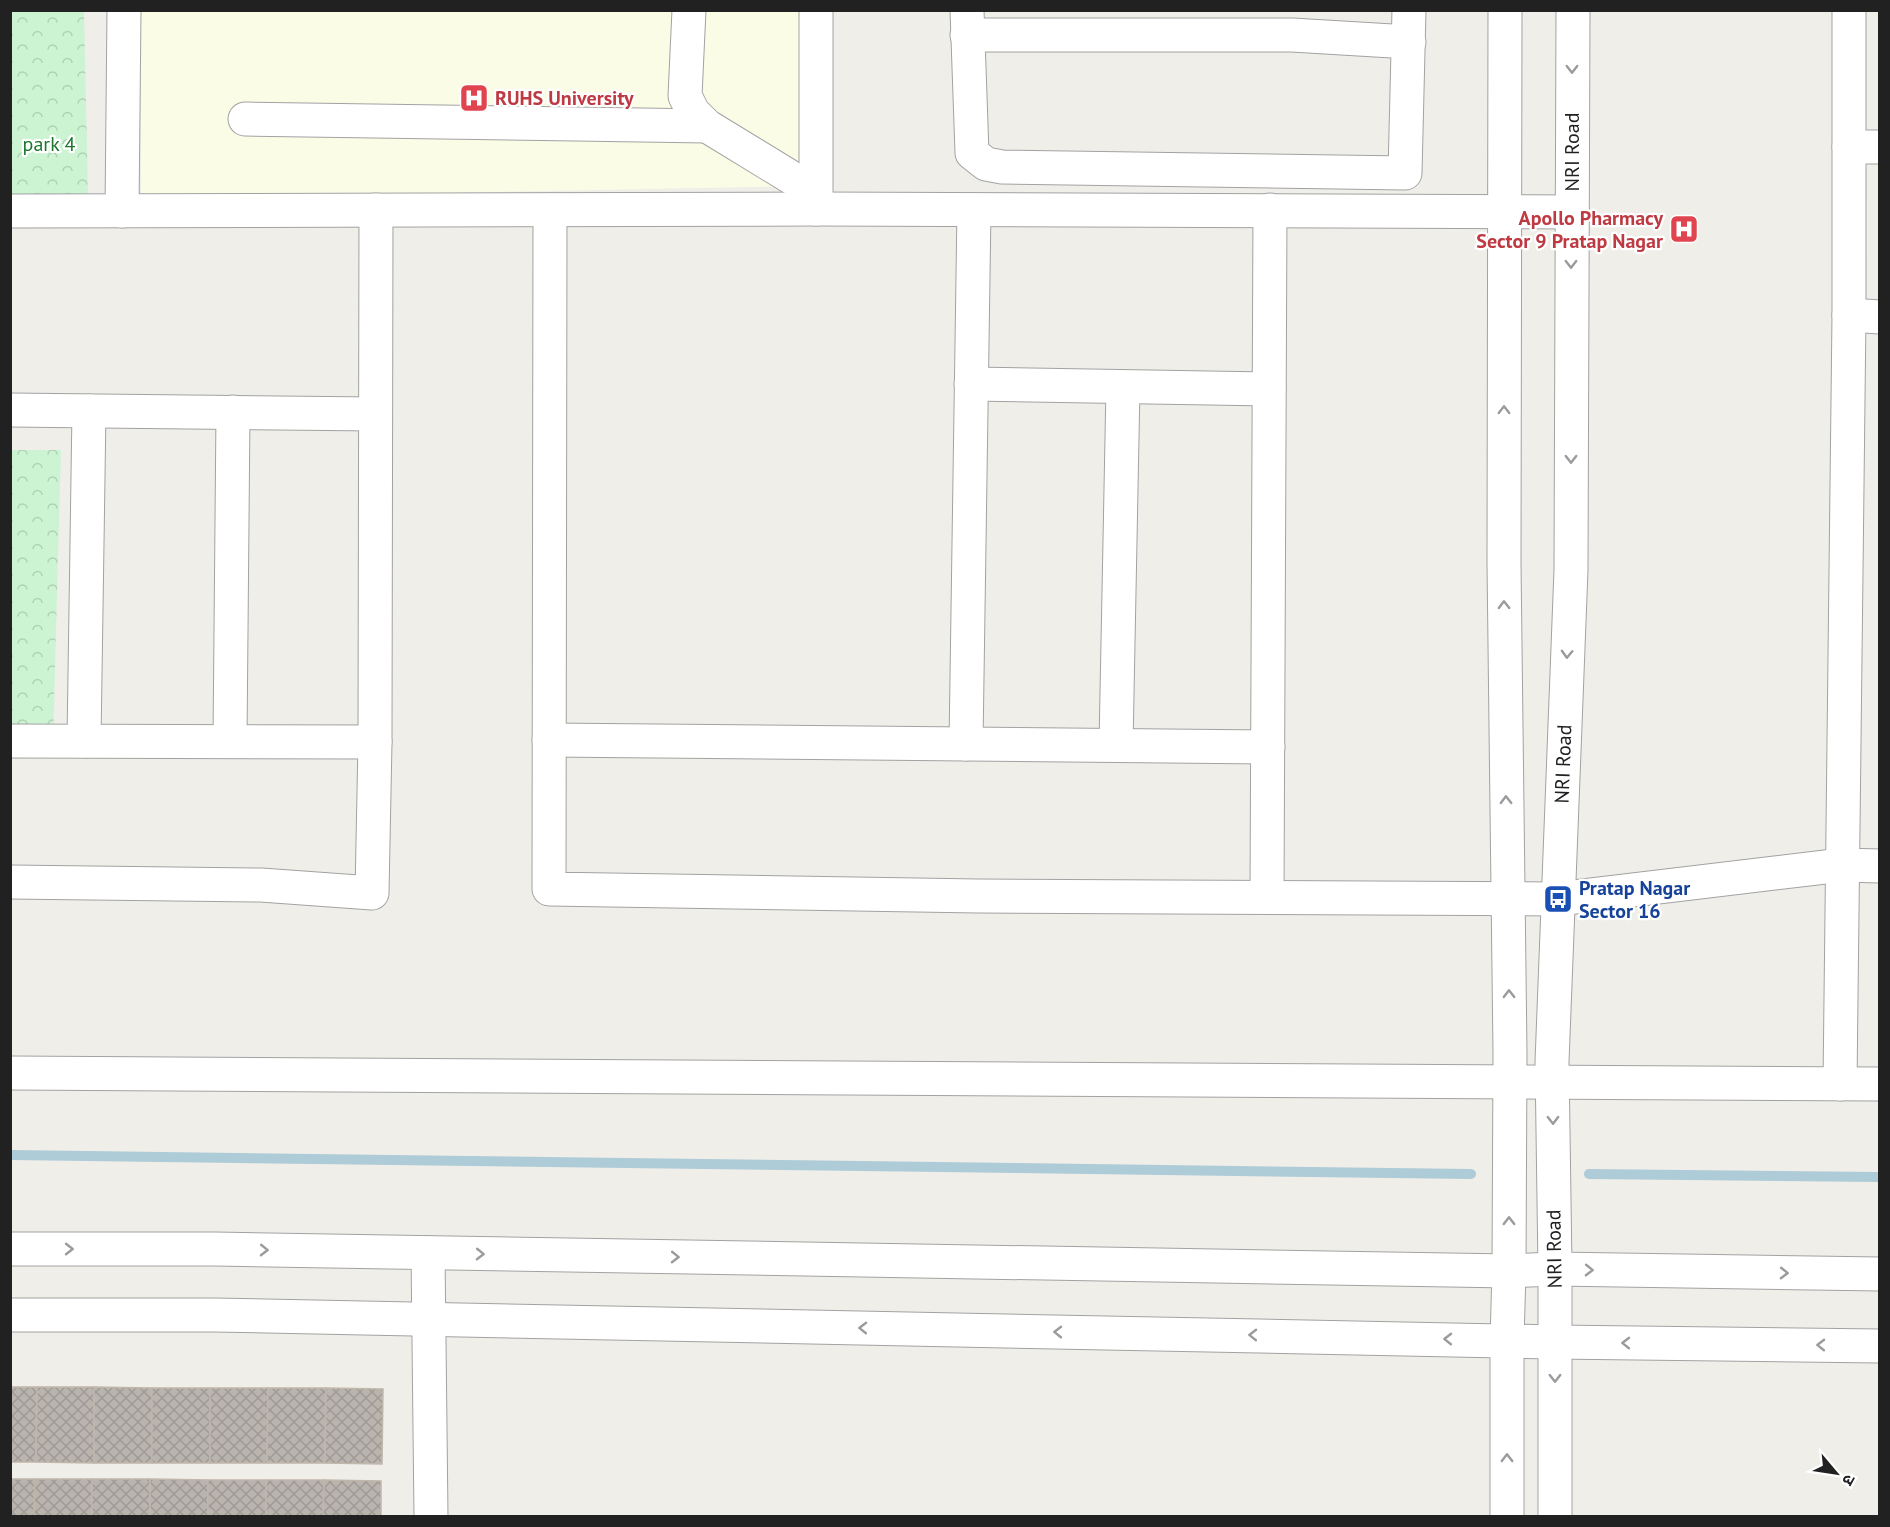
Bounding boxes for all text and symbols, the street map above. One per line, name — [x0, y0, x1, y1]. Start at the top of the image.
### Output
one-way arrow — [1566, 64, 1578, 73]
hospital icon: RUHS University — [458, 82, 490, 114]
place label: RUHS University — [495, 85, 634, 111]
street label: NRI Road — [1559, 113, 1585, 191]
park label: park 4 — [23, 131, 75, 157]
place label: Apollo Pharmacy Sector 9 Pratap Nagar — [1476, 205, 1663, 254]
hospital icon: Apollo Pharmacy Sector 9 Pratap Nagar — [1668, 213, 1700, 245]
one-way arrow — [1565, 259, 1578, 268]
one-way arrow — [1498, 405, 1510, 414]
one-way arrow — [1565, 454, 1577, 463]
one-way arrow — [1498, 600, 1510, 609]
one-way arrow — [1561, 649, 1574, 658]
street label: NRI Road — [1549, 724, 1577, 804]
one-way arrow — [1500, 795, 1513, 804]
place label: Pratap Nagar Sector 16 — [1579, 875, 1690, 924]
bus stop icon: Pratap Nagar Sector 16 — [1542, 883, 1574, 915]
one-way arrow — [1503, 990, 1515, 999]
one-way arrow — [1547, 1116, 1559, 1125]
street label: NRI Road — [1540, 1209, 1568, 1289]
one-way arrow — [1503, 1217, 1515, 1226]
one-way arrow — [64, 1243, 73, 1255]
one-way arrow — [259, 1244, 268, 1256]
one-way arrow — [475, 1248, 484, 1260]
one-way arrow — [670, 1251, 679, 1263]
one-way arrow — [1584, 1264, 1593, 1276]
one-way arrow — [1779, 1266, 1788, 1279]
one-way arrow — [859, 1322, 868, 1334]
one-way arrow — [1054, 1325, 1063, 1338]
one-way arrow — [1249, 1329, 1258, 1342]
one-way arrow — [1444, 1333, 1453, 1345]
one-way arrow — [1622, 1337, 1631, 1349]
one-way arrow — [1817, 1339, 1826, 1352]
one-way arrow — [1549, 1373, 1561, 1382]
north arrow — [1806, 1443, 1866, 1503]
one-way arrow — [1501, 1454, 1513, 1463]
text: उ — [1838, 1471, 1860, 1490]

